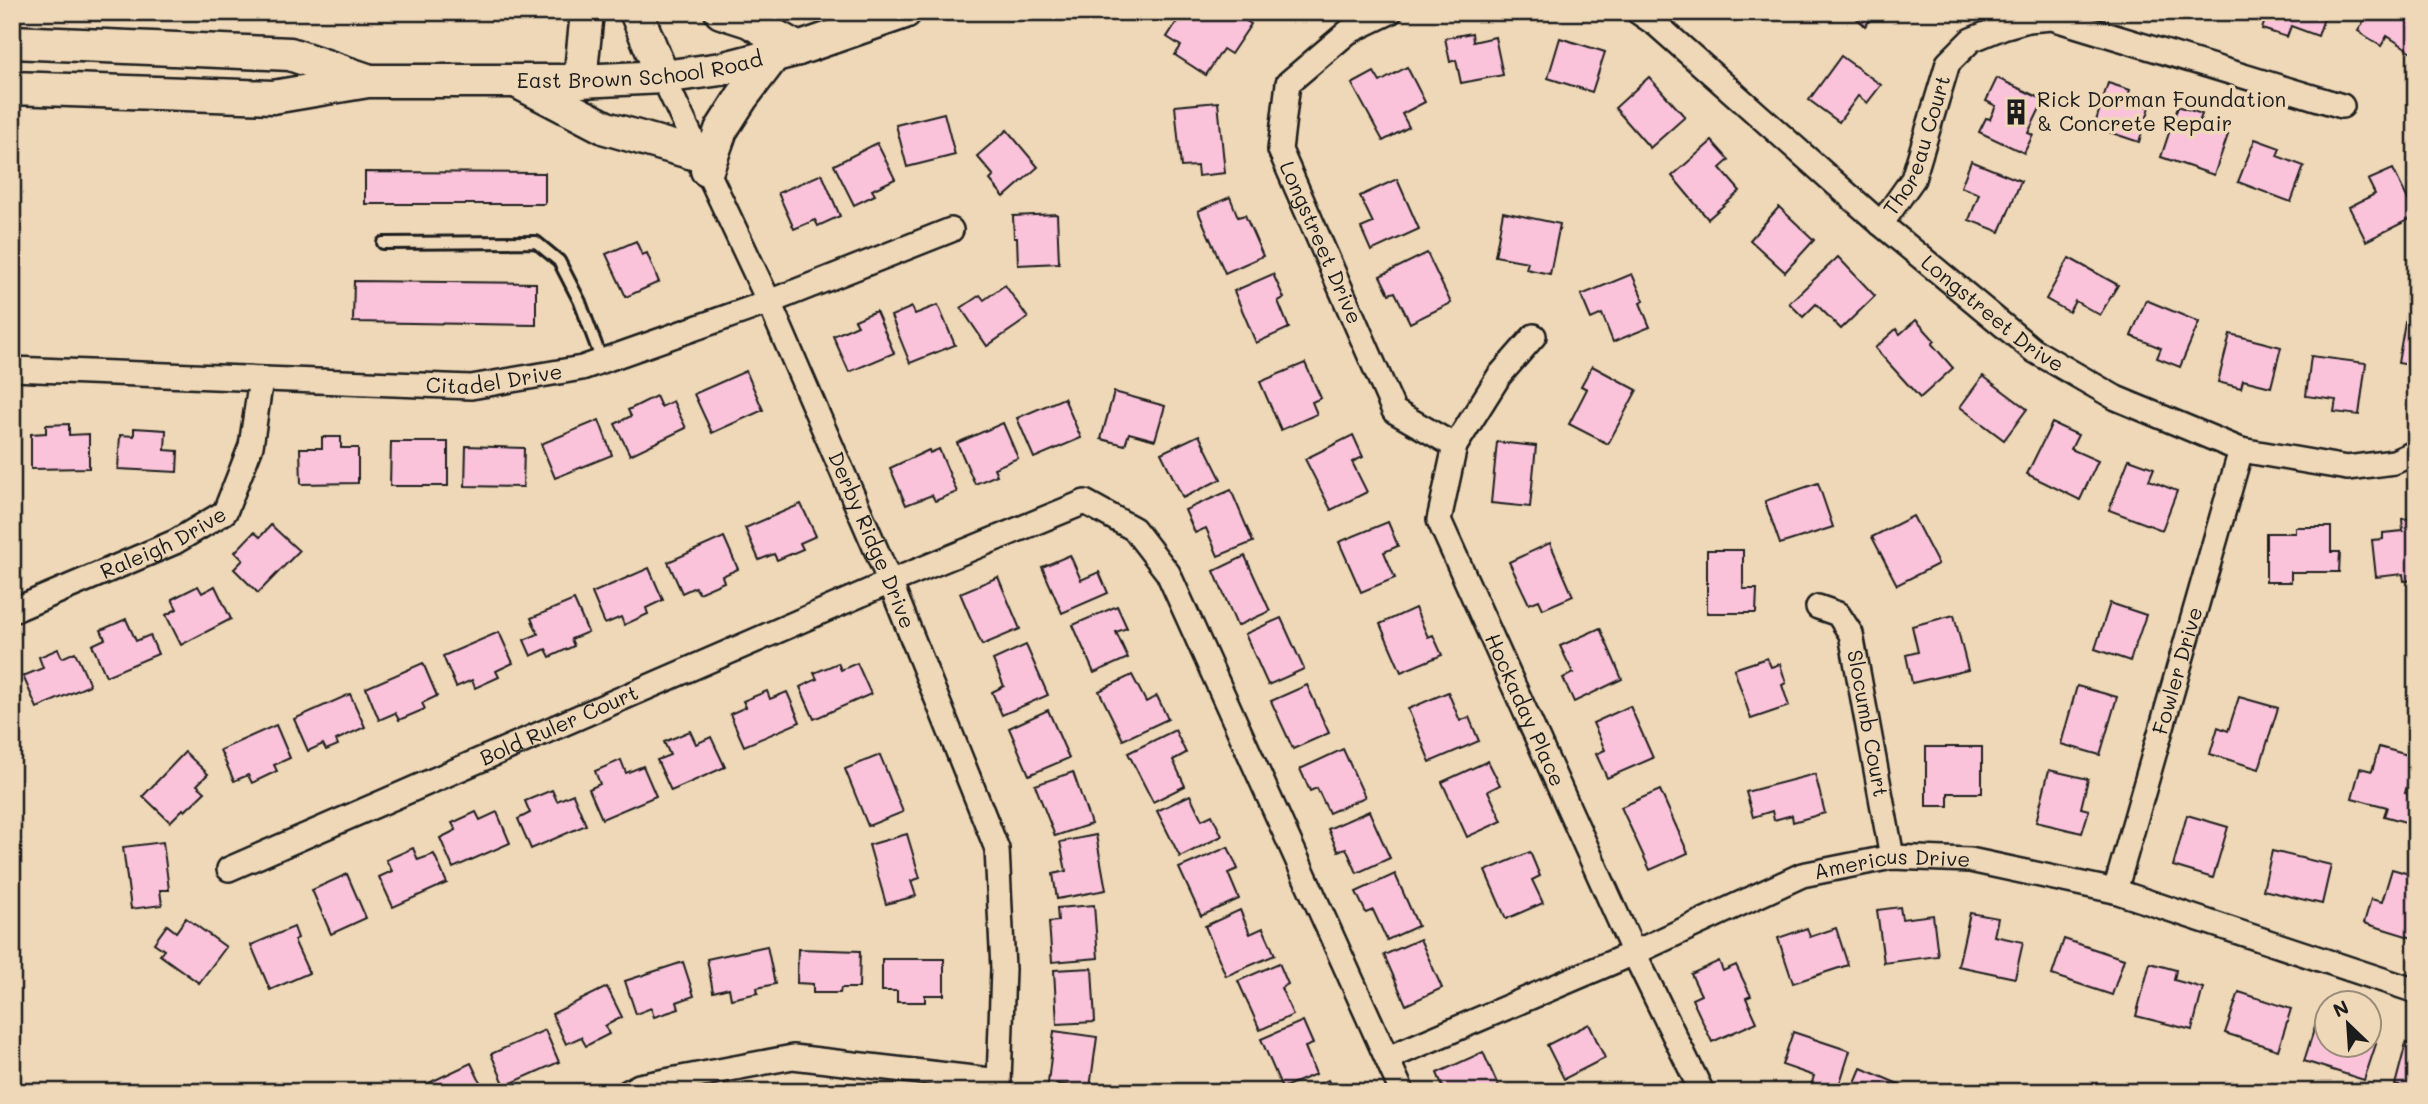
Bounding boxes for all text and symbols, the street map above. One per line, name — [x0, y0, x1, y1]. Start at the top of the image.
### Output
street label: East Brown School Road — [517, 44, 765, 93]
street label: Thoreau Court — [1876, 72, 1956, 220]
place label: Rick Dorman Foundation & Concrete Repair — [2037, 85, 2286, 136]
building icon: Rick Dorman Foundation & Concrete Repair — [2001, 97, 2031, 127]
street label: Longstreet Drive — [1275, 157, 1369, 328]
street label: Longstreet Drive — [1916, 248, 2069, 377]
street label: Citadel Drive — [425, 357, 564, 399]
street label: Derby Ridge Drive — [823, 447, 922, 632]
street label: Raleigh Drive — [96, 499, 231, 584]
street label: Fowler Drive — [2145, 603, 2208, 737]
street label: Hockaday Place — [1480, 629, 1572, 790]
street label: Slocumb Court — [1842, 647, 1896, 799]
street label: Bold Ruler Court — [475, 678, 642, 771]
street label: Americus Drive — [1811, 842, 1971, 884]
north arrow — [2312, 988, 2382, 1058]
text: N — [2329, 994, 2352, 1023]

